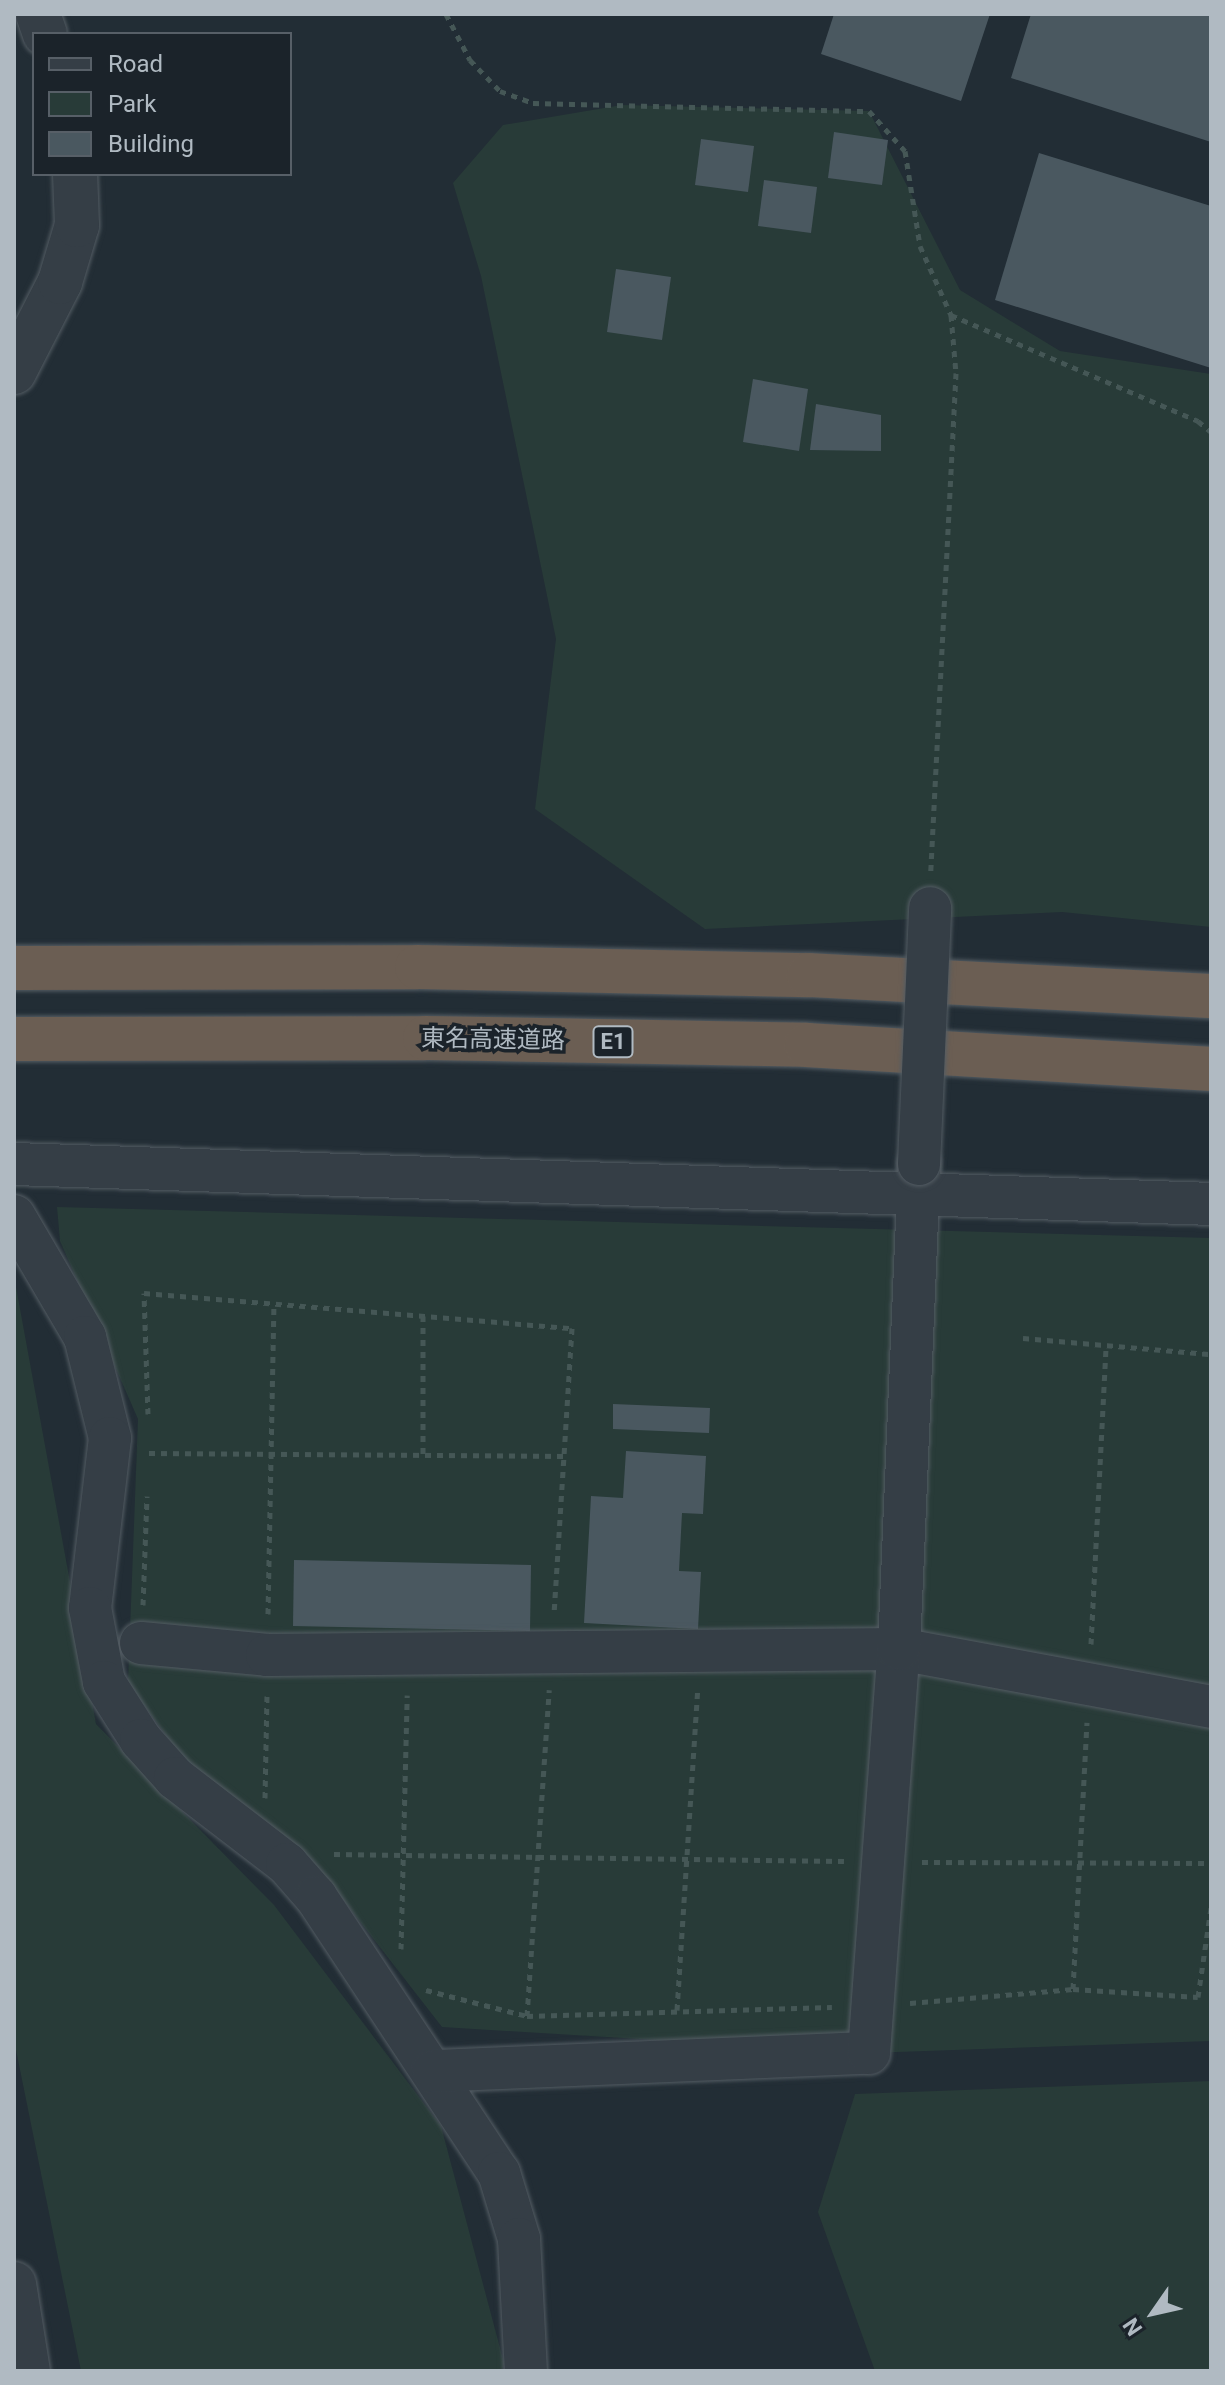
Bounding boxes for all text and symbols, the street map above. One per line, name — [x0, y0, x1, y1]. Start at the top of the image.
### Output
legend — [32, 32, 292, 176]
text: Road — [108, 50, 163, 78]
text: Park — [108, 90, 156, 118]
text: Building — [108, 130, 194, 158]
street label: 東名高速道路 — [421, 1024, 565, 1056]
road number: E1 — [591, 1024, 635, 1060]
north arrow — [1113, 2273, 1193, 2353]
text: N — [1118, 2313, 1147, 2340]

